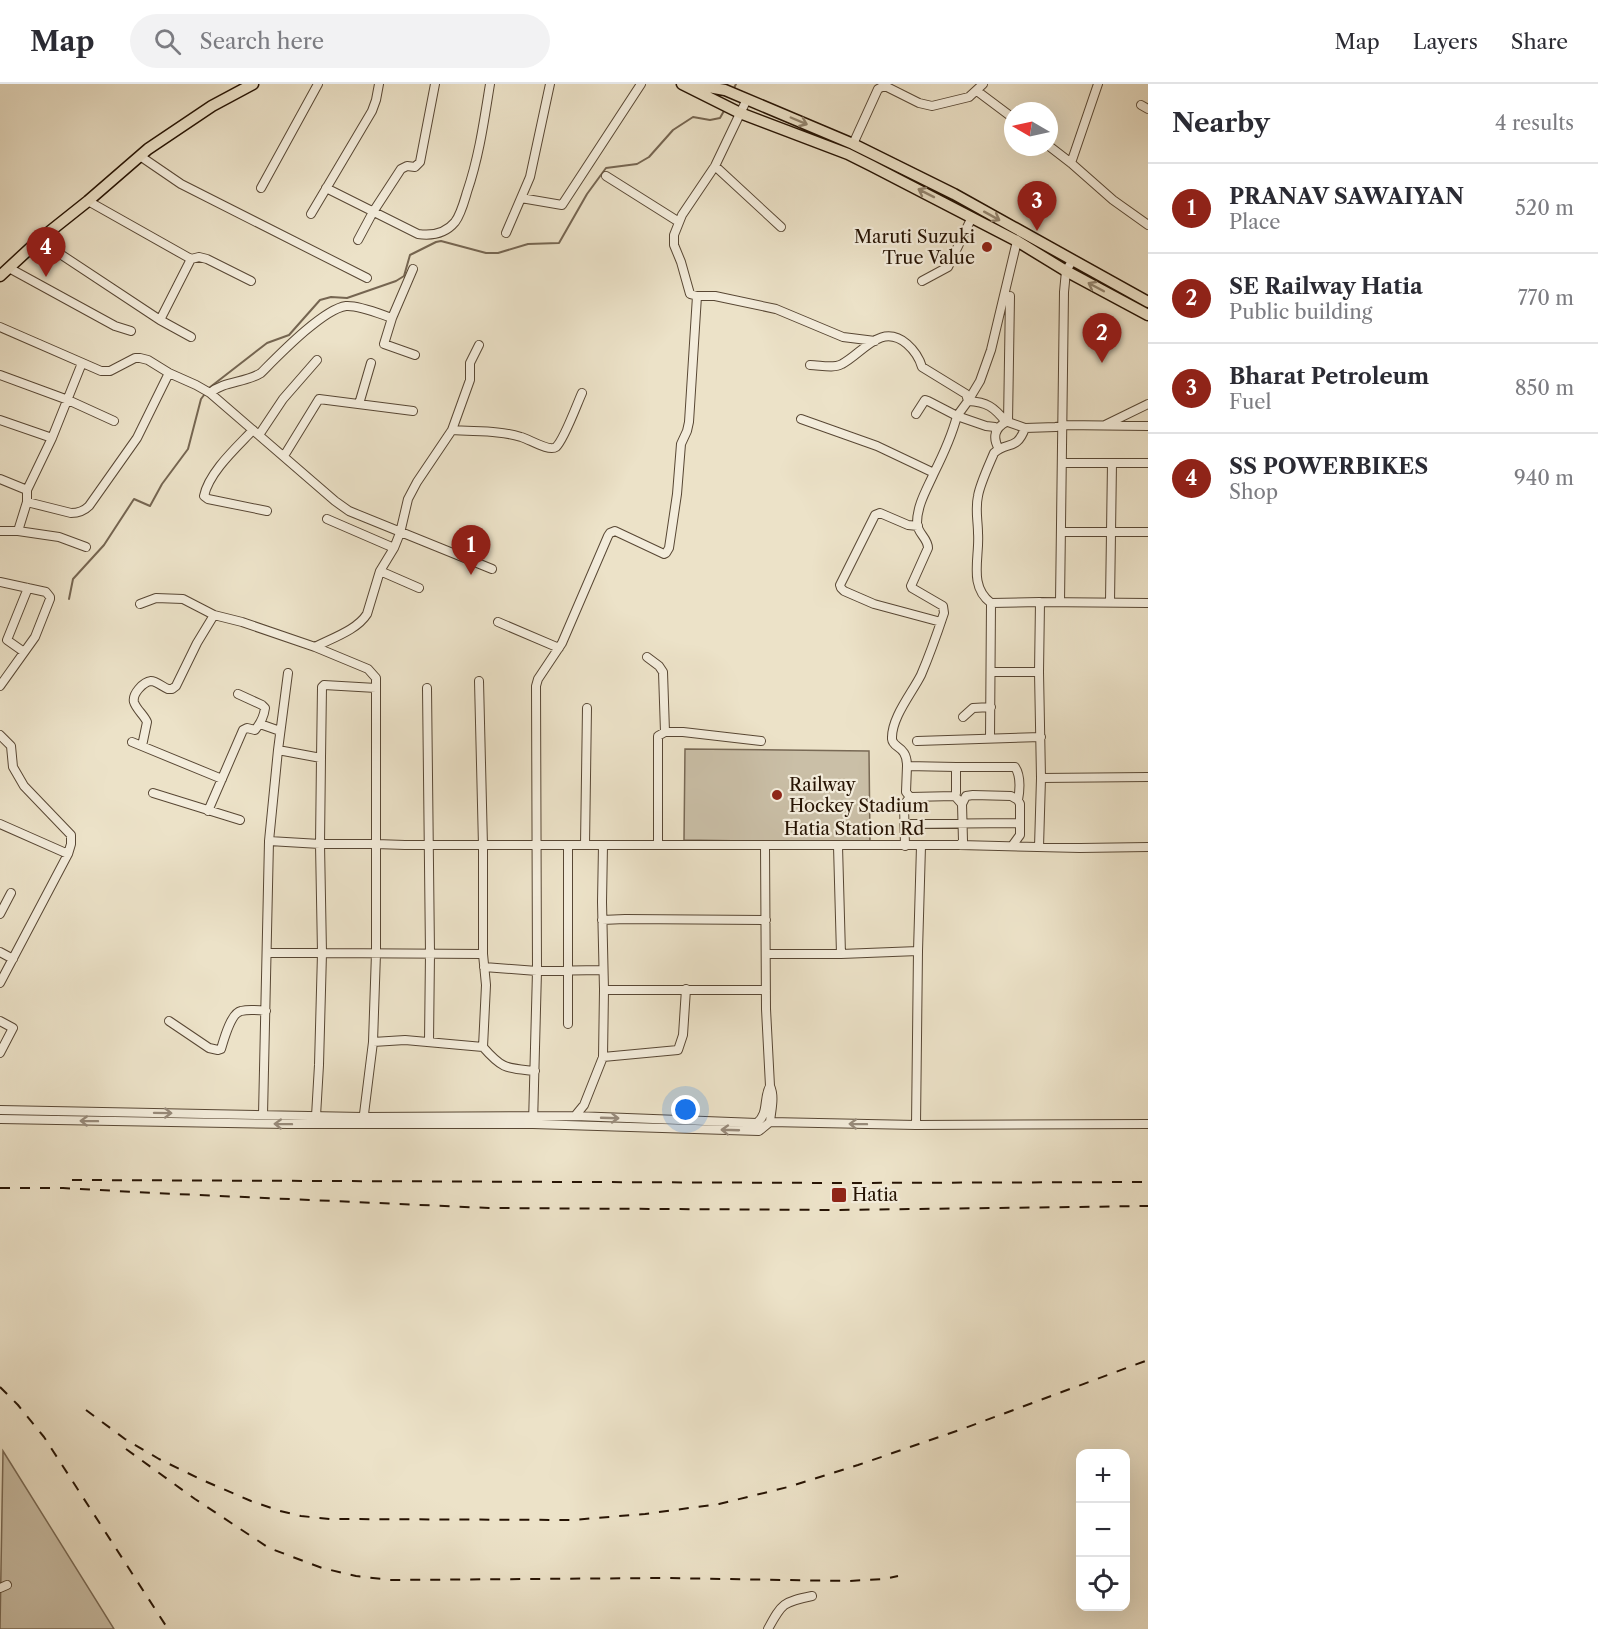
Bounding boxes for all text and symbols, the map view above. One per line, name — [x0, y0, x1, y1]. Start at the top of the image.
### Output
search box — [130, 14, 550, 68]
text: Map — [30, 24, 94, 58]
icon: search — [151, 25, 184, 58]
text: Search here — [199, 28, 324, 55]
text: Map — [1335, 29, 1380, 54]
text: Layers — [1413, 29, 1478, 54]
text: Share — [1511, 29, 1568, 54]
north arrow — [1004, 102, 1058, 156]
text: Nearby — [1172, 107, 1270, 139]
text: 4 results — [1495, 111, 1574, 135]
one-way arrow — [789, 115, 807, 127]
pin: 3 — [1018, 182, 1056, 231]
text: PRANAV SAWAIYAN — [1229, 183, 1464, 210]
one-way arrow — [917, 187, 935, 198]
text: 1 — [1187, 196, 1196, 220]
text: 520 m — [1515, 196, 1574, 220]
one-way arrow — [983, 210, 1000, 222]
text: Place — [1229, 210, 1280, 234]
place label: Maruti Suzuki True Value — [854, 226, 976, 269]
pin: 4 — [26, 228, 66, 277]
marker: Maruti Suzuki True Value — [980, 240, 994, 254]
text: SE Railway Hatia — [1229, 273, 1423, 300]
one-way arrow — [1088, 281, 1106, 292]
text: 2 — [1186, 286, 1197, 310]
text: 770 m — [1518, 286, 1574, 310]
text: Public building — [1229, 300, 1372, 324]
pin: 2 — [1082, 314, 1122, 363]
text: Bharat Petroleum — [1229, 363, 1429, 390]
text: 3 — [1186, 376, 1197, 400]
text: 850 m — [1515, 376, 1574, 400]
text: Fuel — [1229, 390, 1271, 414]
text: SS POWERBIKES — [1229, 453, 1428, 480]
text: 4 — [1186, 466, 1197, 490]
text: 940 m — [1514, 466, 1574, 490]
text: Shop — [1229, 480, 1278, 504]
pin: 1 — [452, 526, 490, 575]
place label: Railway Hockey Stadium — [789, 774, 929, 817]
marker: Railway Hockey Stadium — [770, 788, 784, 802]
street label: Hatia Station Rd — [784, 818, 924, 840]
your location — [671, 1095, 700, 1124]
one-way arrow — [153, 1107, 173, 1119]
one-way arrow — [600, 1112, 620, 1123]
one-way arrow — [79, 1115, 99, 1127]
one-way arrow — [274, 1118, 294, 1130]
one-way arrow — [848, 1118, 868, 1130]
one-way arrow — [721, 1125, 741, 1136]
place label: Hatia — [852, 1184, 899, 1206]
marker: Hatia — [830, 1186, 848, 1204]
map controls — [1076, 1449, 1130, 1611]
button: + — [1076, 1449, 1130, 1503]
button: − — [1076, 1503, 1130, 1557]
button: locate — [1076, 1557, 1130, 1611]

